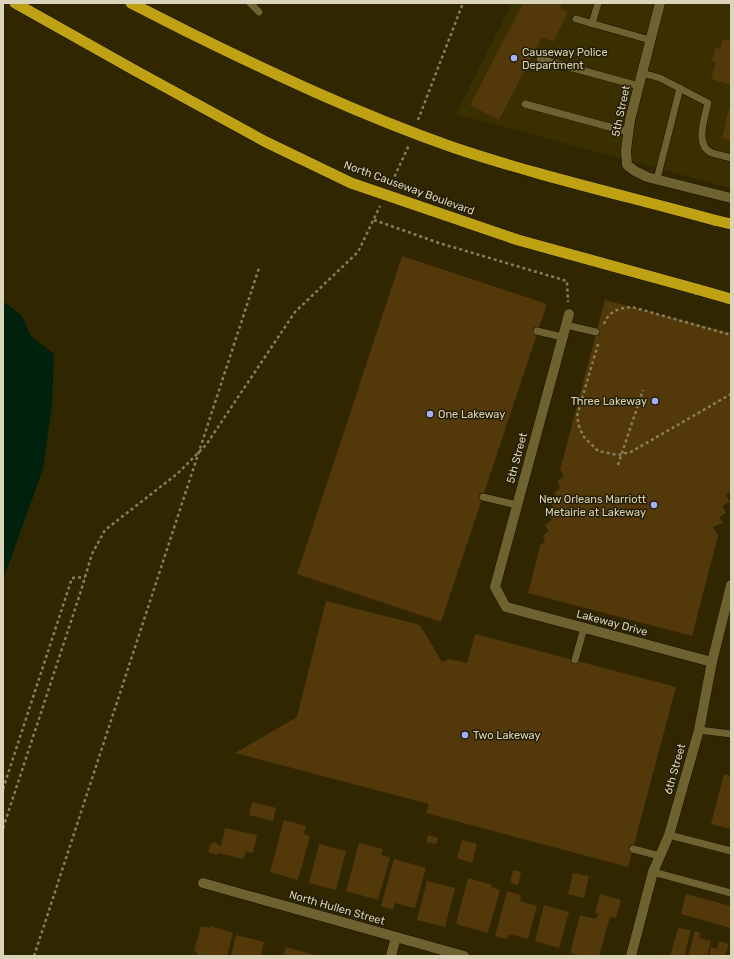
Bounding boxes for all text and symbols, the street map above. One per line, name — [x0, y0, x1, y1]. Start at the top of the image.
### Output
place label: Causeway Police Department — [522, 46, 608, 72]
marker: Causeway Police Department — [509, 53, 519, 63]
street label: 5th Street — [609, 84, 633, 138]
street label: North Causeway Boulevard — [342, 158, 476, 218]
place label: Three Lakeway — [571, 395, 647, 408]
marker: Three Lakeway — [650, 396, 660, 406]
place label: One Lakeway — [438, 408, 505, 421]
marker: One Lakeway — [425, 409, 435, 419]
street label: 5th Street — [504, 431, 530, 485]
place label: New Orleans Marriott Metairie at Lakeway — [539, 493, 647, 519]
marker: New Orleans Marriott Metairie at Lakeway — [649, 500, 659, 510]
street label: Lakeway Drive — [575, 607, 649, 639]
place label: Two Lakeway — [473, 729, 541, 742]
marker: Two Lakeway — [460, 730, 470, 740]
street label: 6th Street — [662, 741, 689, 796]
street label: North Hullen Street — [288, 888, 387, 928]

